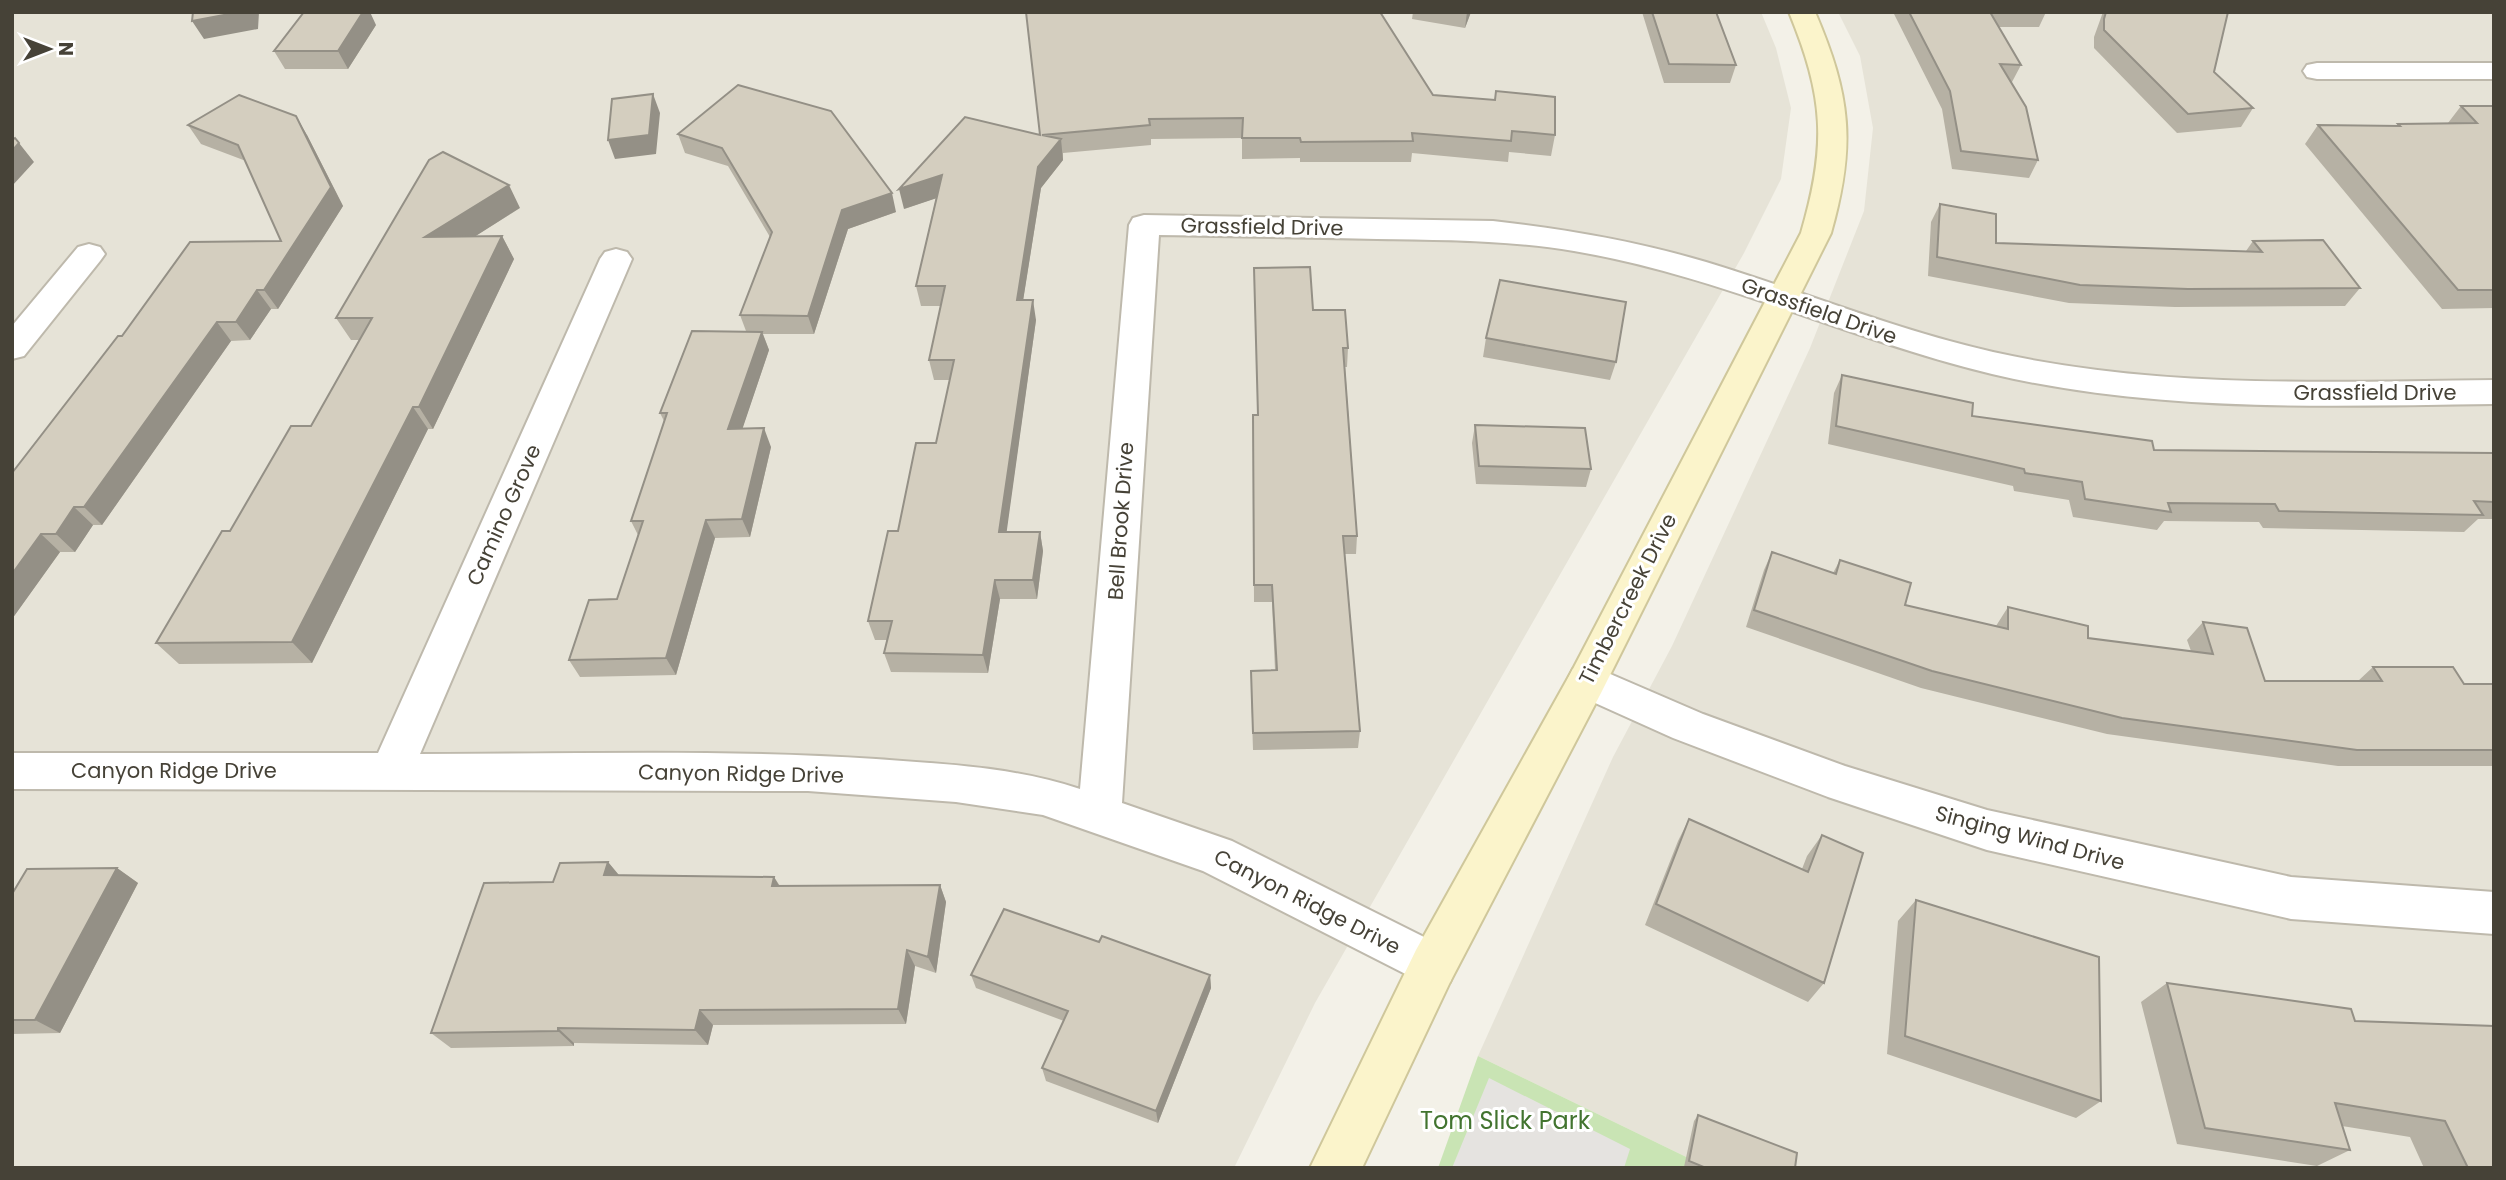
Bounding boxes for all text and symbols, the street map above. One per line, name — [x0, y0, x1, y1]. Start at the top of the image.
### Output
north arrow — [14, 14, 84, 84]
text: N — [52, 42, 79, 56]
street label: Grassfield Drive — [1180, 211, 1344, 242]
street label: Grassfield Drive — [1737, 270, 1901, 351]
street label: Grassfield Drive — [2293, 378, 2457, 407]
street label: Camino Grove — [459, 439, 548, 590]
street label: Bell Brook Drive — [1101, 441, 1140, 601]
street label: Timbercreek Drive — [1572, 508, 1683, 690]
street label: Canyon Ridge Drive — [71, 756, 277, 785]
street label: Canyon Ridge Drive — [638, 757, 844, 790]
street label: Singing Wind Drive — [1932, 798, 2128, 877]
street label: Canyon Ridge Drive — [1209, 842, 1405, 961]
park label: Tom Slick Park — [1420, 1104, 1591, 1137]

